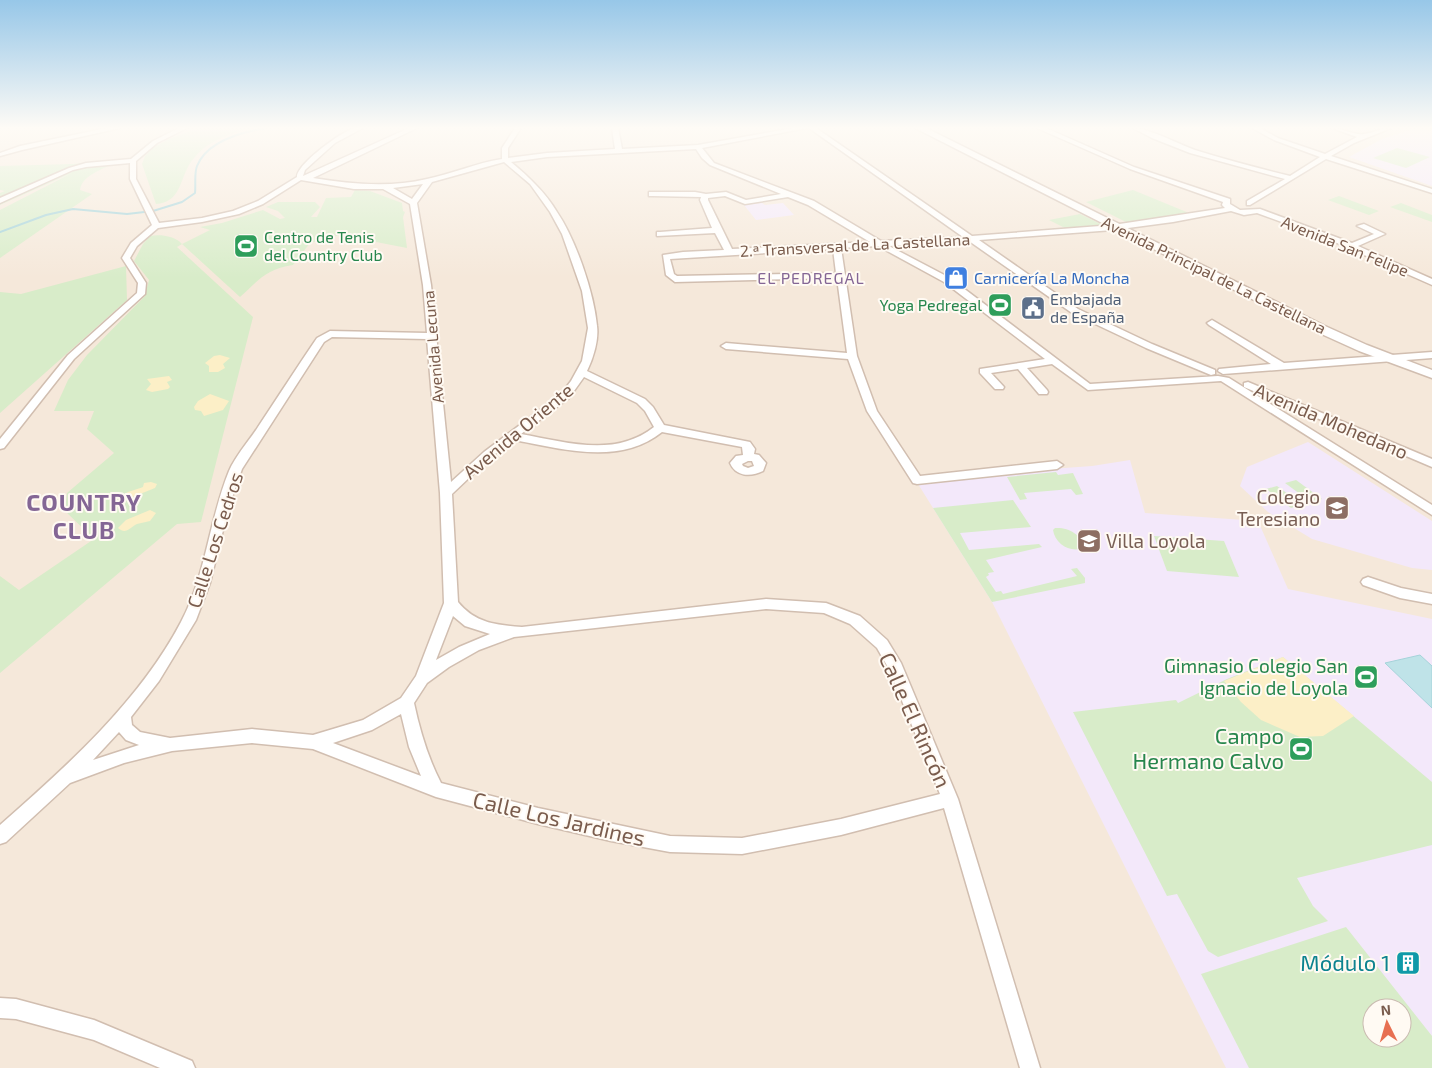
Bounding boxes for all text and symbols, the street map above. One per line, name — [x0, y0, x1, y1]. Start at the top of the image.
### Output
street label: Avenida San Felipe — [1279, 211, 1412, 280]
street label: Avenida Principal de La Castellana — [1099, 212, 1330, 337]
place label: Centro de Tenis del Country Club — [264, 227, 383, 264]
street label: 2.ª Transversal de La Castellana — [739, 229, 971, 260]
sports icon: Centro de Tenis del Country Club — [233, 233, 259, 259]
shop icon: Carnicería La Moncha — [943, 265, 969, 291]
district label: EL PEDREGAL — [757, 268, 865, 287]
place label: Carnicería La Moncha — [974, 268, 1130, 287]
place label: Embajada de España — [1050, 289, 1125, 326]
street label: Avenida Lecuna — [418, 290, 447, 404]
sports icon: Yoga Pedregal — [987, 292, 1013, 318]
place label: Yoga Pedregal — [879, 295, 982, 314]
public building icon: Embajada de España — [1020, 295, 1046, 321]
street label: Avenida Oriente — [458, 378, 577, 483]
street label: Avenida Mohedano — [1251, 378, 1412, 463]
street label: Calle Los Cedros — [182, 469, 247, 611]
place label: Colegio Teresiano — [1237, 485, 1320, 530]
district label: COUNTRY CLUB — [26, 487, 142, 544]
school or university icon: Colegio Teresiano — [1324, 495, 1350, 521]
school or university icon: Villa Loyola — [1076, 528, 1102, 554]
place label: Villa Loyola — [1106, 529, 1205, 552]
street label: Calle El Rincón — [874, 648, 957, 791]
place label: Gimnasio Colegio San Ignacio de Loyola — [1164, 654, 1348, 699]
sports icon: Gimnasio Colegio San Ignacio de Loyola — [1353, 664, 1379, 690]
place label: Campo Hermano Calvo — [1132, 722, 1284, 773]
sports icon: Campo Hermano Calvo — [1288, 736, 1314, 762]
street label: Calle Los Jardines — [471, 786, 648, 850]
place label: Módulo 1 — [1300, 949, 1390, 975]
building icon: Módulo 1 — [1395, 950, 1421, 976]
north arrow — [1362, 998, 1412, 1048]
text: N — [1380, 1001, 1392, 1018]

